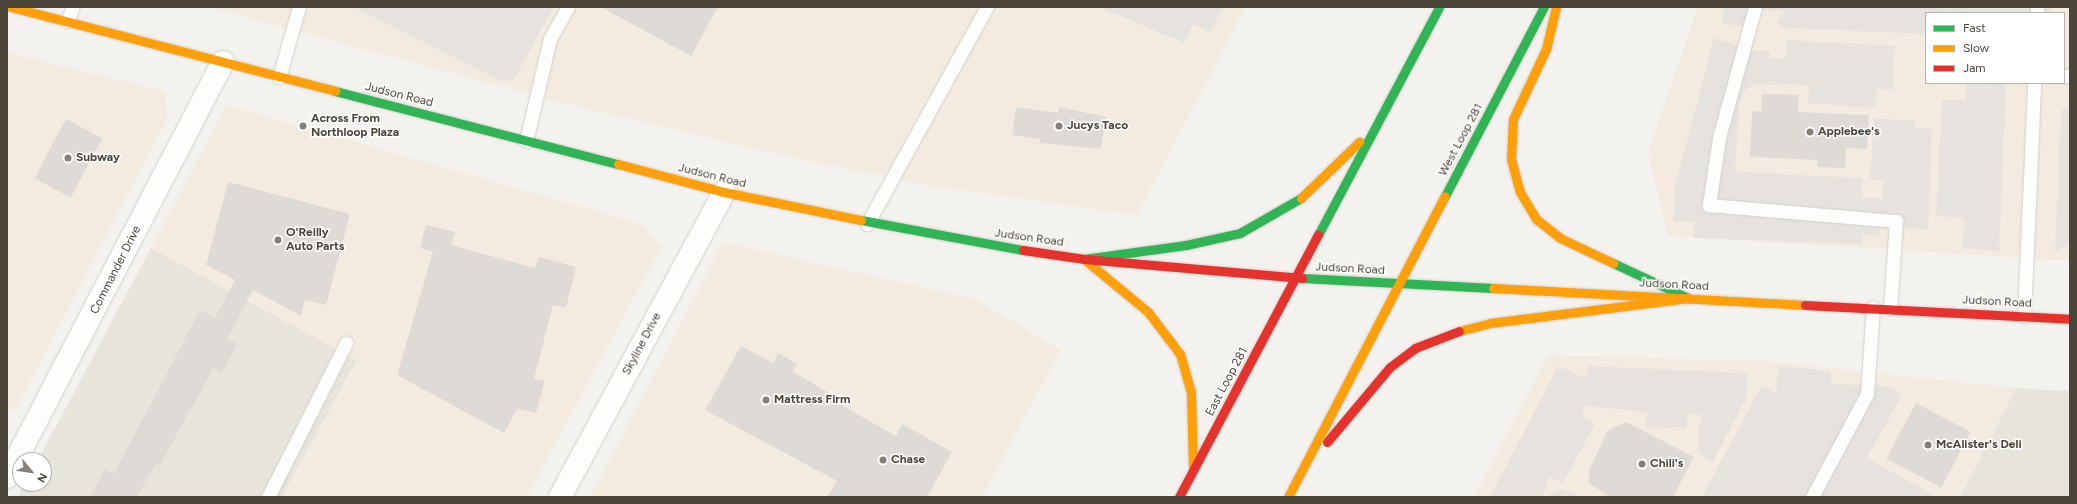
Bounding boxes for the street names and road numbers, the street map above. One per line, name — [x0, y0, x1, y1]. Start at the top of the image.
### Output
street label: Judson Road — [363, 80, 435, 110]
street label: West Loop 281 — [1436, 101, 1486, 179]
street label: Judson Road — [676, 161, 748, 191]
street label: Commander Drive — [88, 223, 144, 317]
street label: Judson Road — [993, 226, 1065, 250]
street label: Judson Road — [1315, 260, 1385, 278]
street label: Judson Road — [1639, 276, 1709, 294]
street label: Judson Road — [1962, 293, 2032, 311]
street label: Skyline Drive — [619, 310, 665, 378]
street label: East Loop 281 — [1203, 345, 1251, 419]

